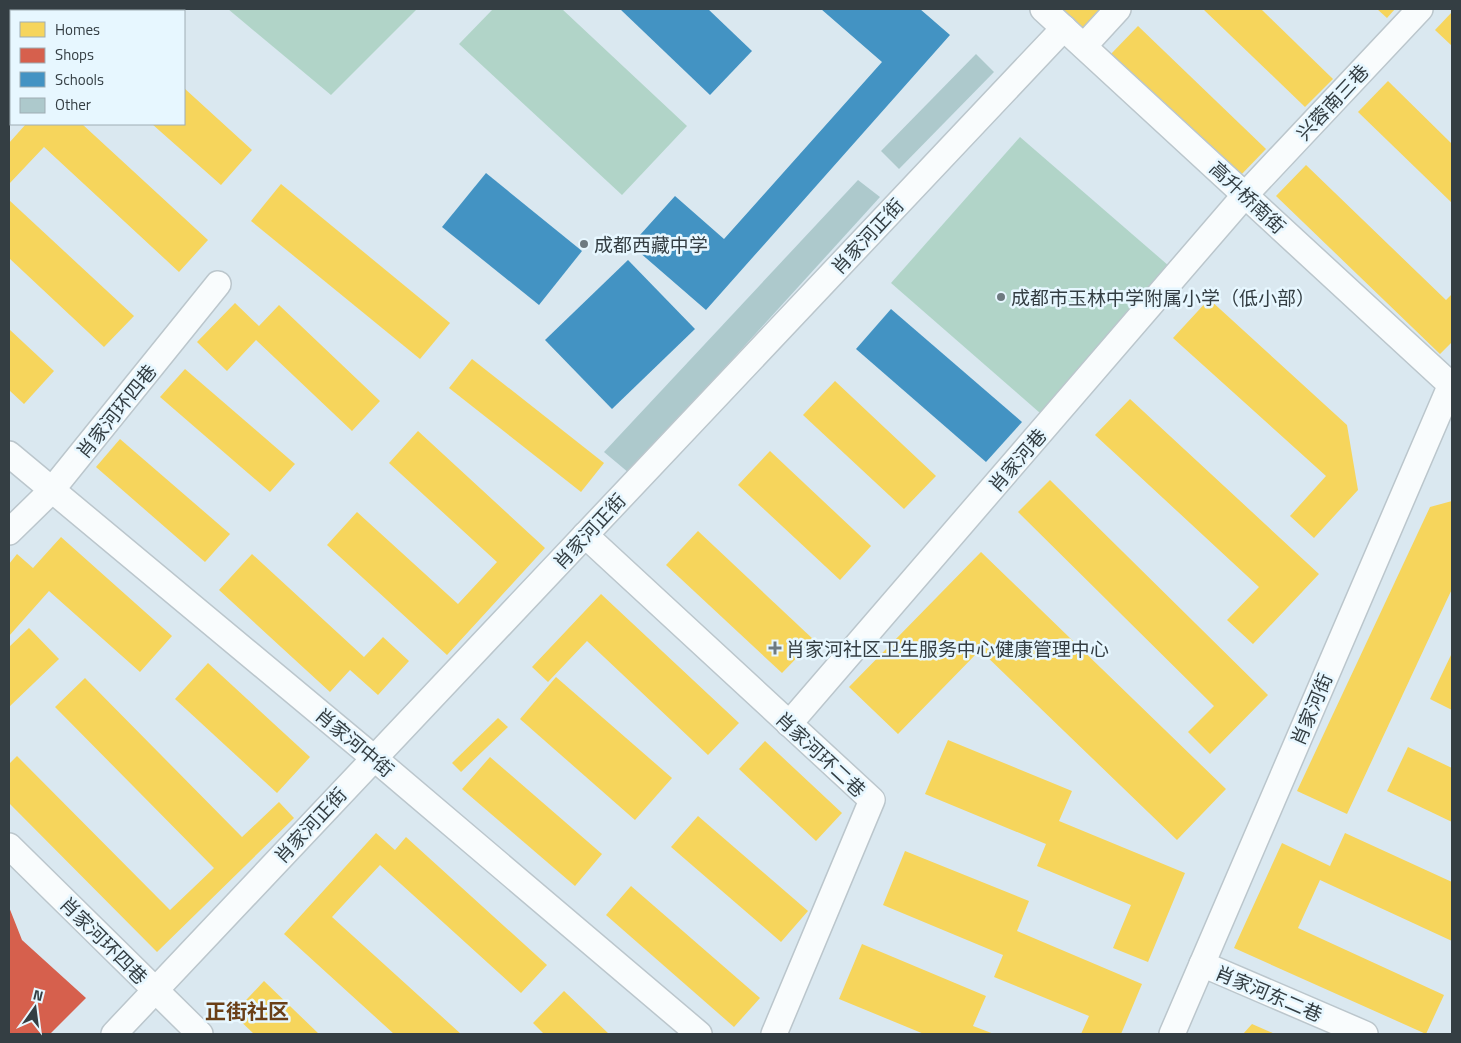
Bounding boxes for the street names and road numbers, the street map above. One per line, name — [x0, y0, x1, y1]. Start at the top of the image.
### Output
street label: 兴蓉南三巷 — [1289, 57, 1375, 147]
street label: 高升桥南街 — [1203, 154, 1293, 240]
street label: 肖家河正街 — [824, 191, 910, 281]
street label: 肖家河环四巷 — [69, 358, 163, 464]
street label: 肖家河巷 — [981, 422, 1053, 498]
street label: 肖家河正街 — [546, 486, 632, 576]
street label: 肖家河街 — [1283, 668, 1339, 750]
street label: 肖家河中街 — [309, 700, 401, 784]
street label: 肖家河环二巷 — [769, 705, 873, 803]
street label: 肖家河正街 — [267, 780, 353, 870]
street label: 肖家河环四巷 — [53, 889, 155, 991]
street label: 肖家河东二巷 — [1211, 957, 1327, 1029]

